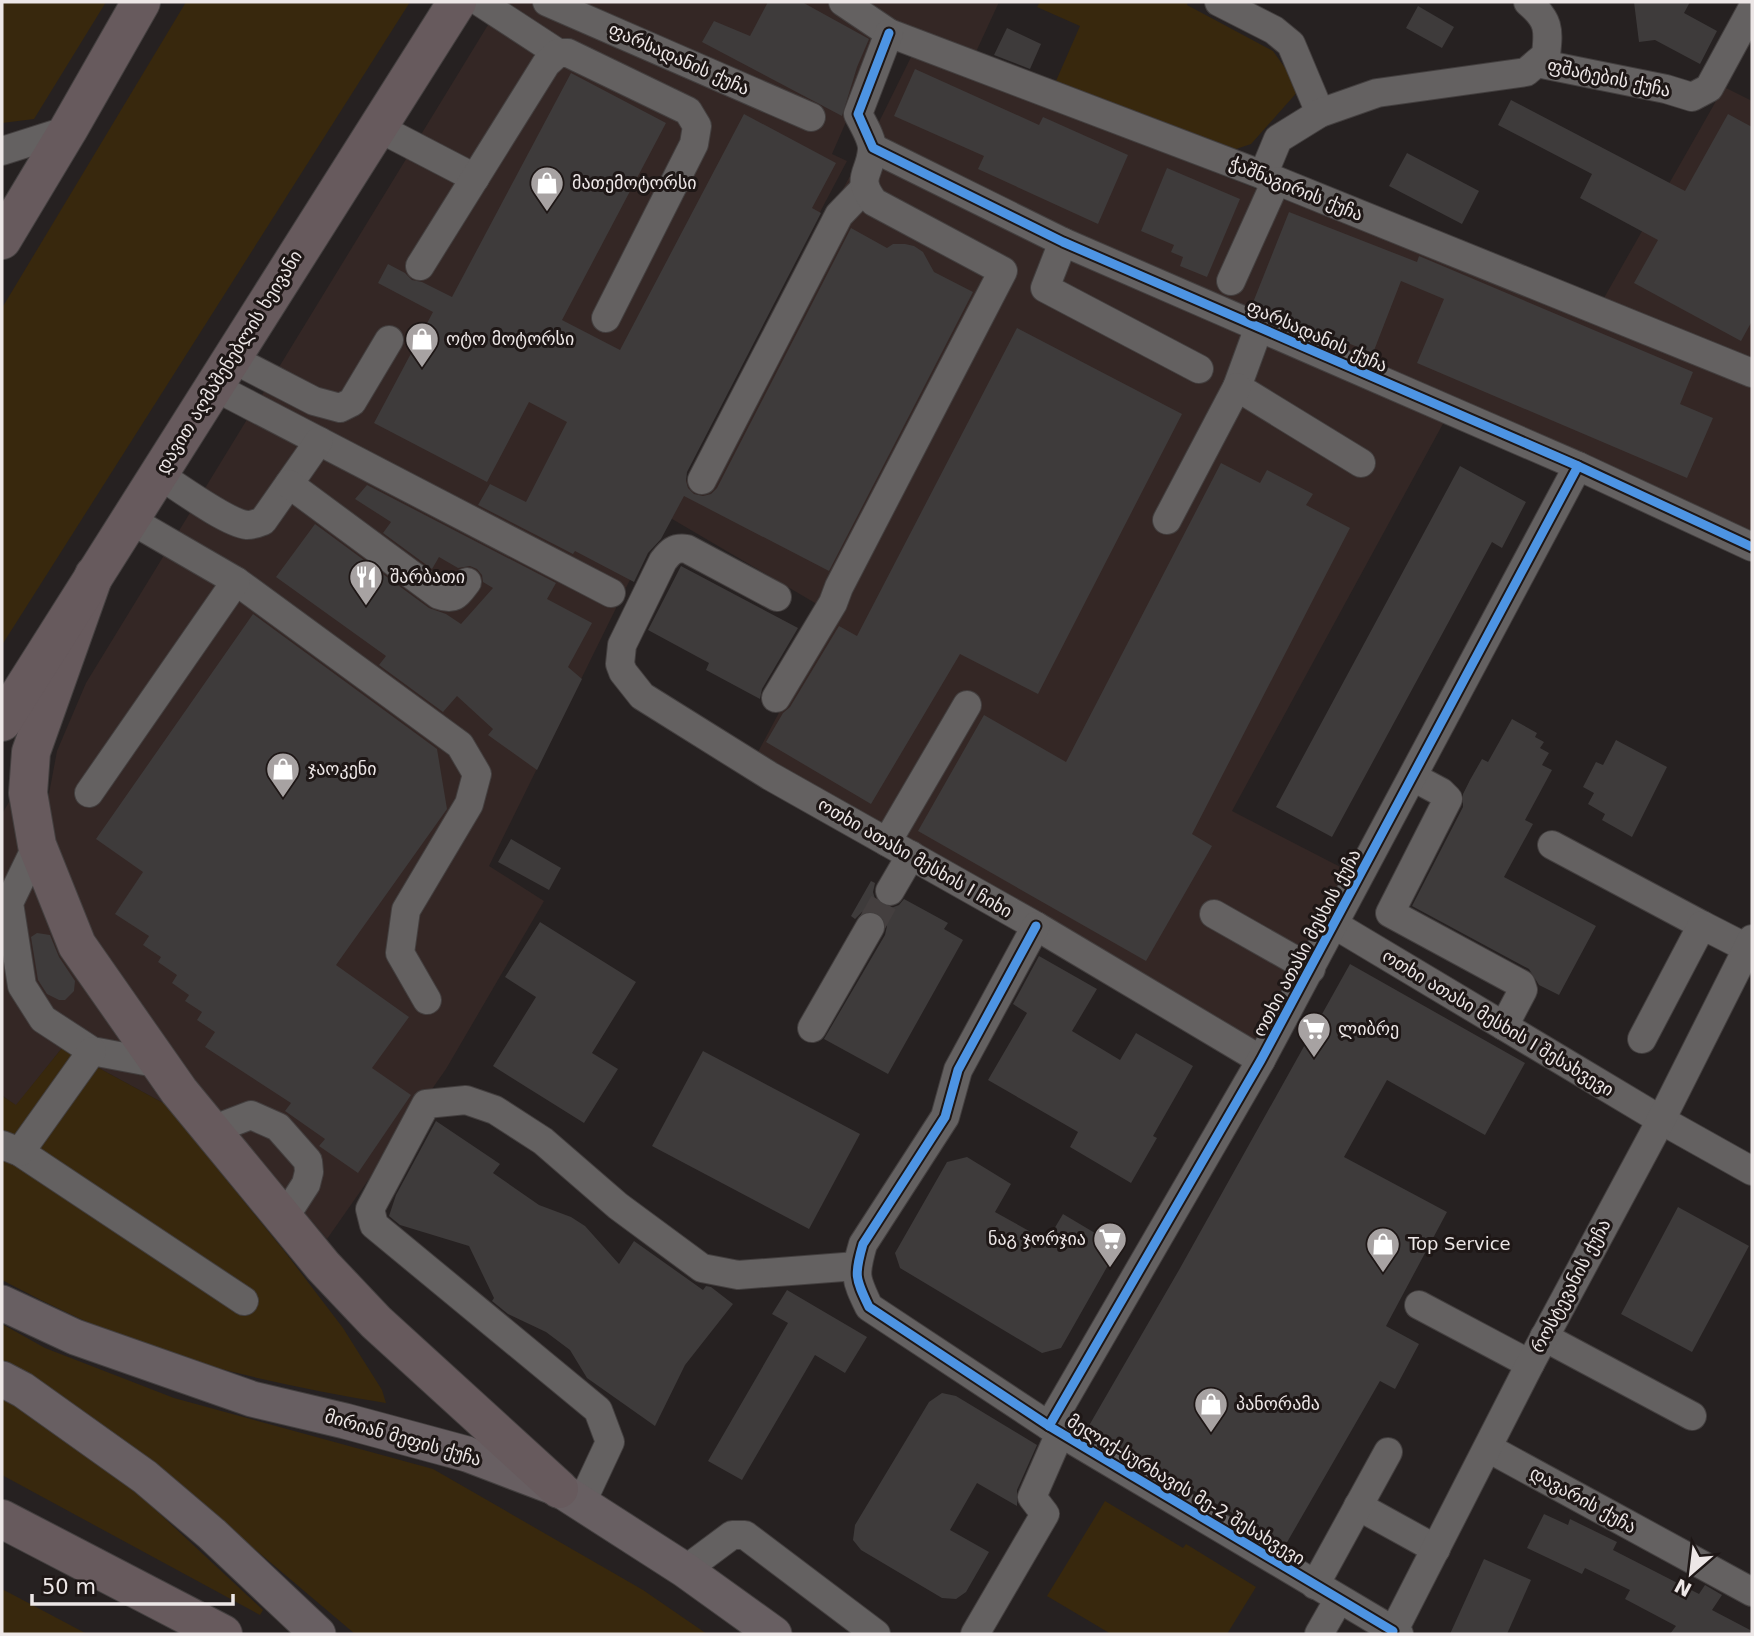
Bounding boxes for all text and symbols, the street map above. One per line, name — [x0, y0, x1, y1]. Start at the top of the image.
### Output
street label: ფარსადანის ქუჩა — [606, 18, 753, 99]
street label: ფშატების ქუჩა — [1546, 54, 1673, 101]
street label: ჭაშნაგირის ქუჩა — [1226, 152, 1366, 225]
shop icon: მათემოტორსი — [528, 164, 566, 213]
place label: მათემოტორსი — [572, 172, 697, 193]
street label: დავით აღმაშენებლის ხეივანი — [151, 246, 306, 477]
street label: ფარსადანის ქუჩა — [1244, 295, 1391, 376]
shop icon: ოტო მოტორსი — [403, 320, 441, 369]
place label: ოტო მოტორსი — [446, 328, 574, 349]
restaurant icon: შარბათი — [347, 558, 385, 607]
place label: შარბათი — [390, 566, 465, 587]
shop icon: ჯაოკენი — [264, 750, 302, 799]
place label: ჯაოკენი — [308, 758, 377, 779]
street label: ოთხი ათასი მესხის I ჩიხი — [815, 793, 1016, 922]
street label: ოთხი ათასი მესხის ქუჩა — [1248, 846, 1365, 1040]
street label: ოთხი ათასი მესხის I შესახვევი — [1379, 945, 1618, 1100]
supermarket icon: ლიბრე — [1295, 1010, 1333, 1059]
place label: ლიბრე — [1338, 1018, 1399, 1039]
street label: როსტევანის ქუჩა — [1526, 1215, 1615, 1356]
supermarket icon: ნაგ ჯორჯია — [1091, 1220, 1129, 1269]
shop icon: Top Service — [1364, 1225, 1402, 1274]
place label: ნაგ ჯორჯია — [988, 1228, 1086, 1249]
place label: Top Service — [1407, 1233, 1511, 1254]
shop icon: პანორამა — [1192, 1385, 1230, 1434]
place label: პანორამა — [1236, 1393, 1320, 1414]
street label: მირიან მეფის ქუჩა — [323, 1405, 484, 1470]
street label: მელიქ-სურხავის მე-2 შესახვევი — [1064, 1410, 1309, 1569]
street label: დავარის ქუჩა — [1526, 1462, 1640, 1537]
north arrow — [1656, 1538, 1726, 1608]
scale bar — [32, 1562, 233, 1606]
text: 50 m — [42, 1575, 96, 1599]
text: N — [1671, 1575, 1695, 1601]

